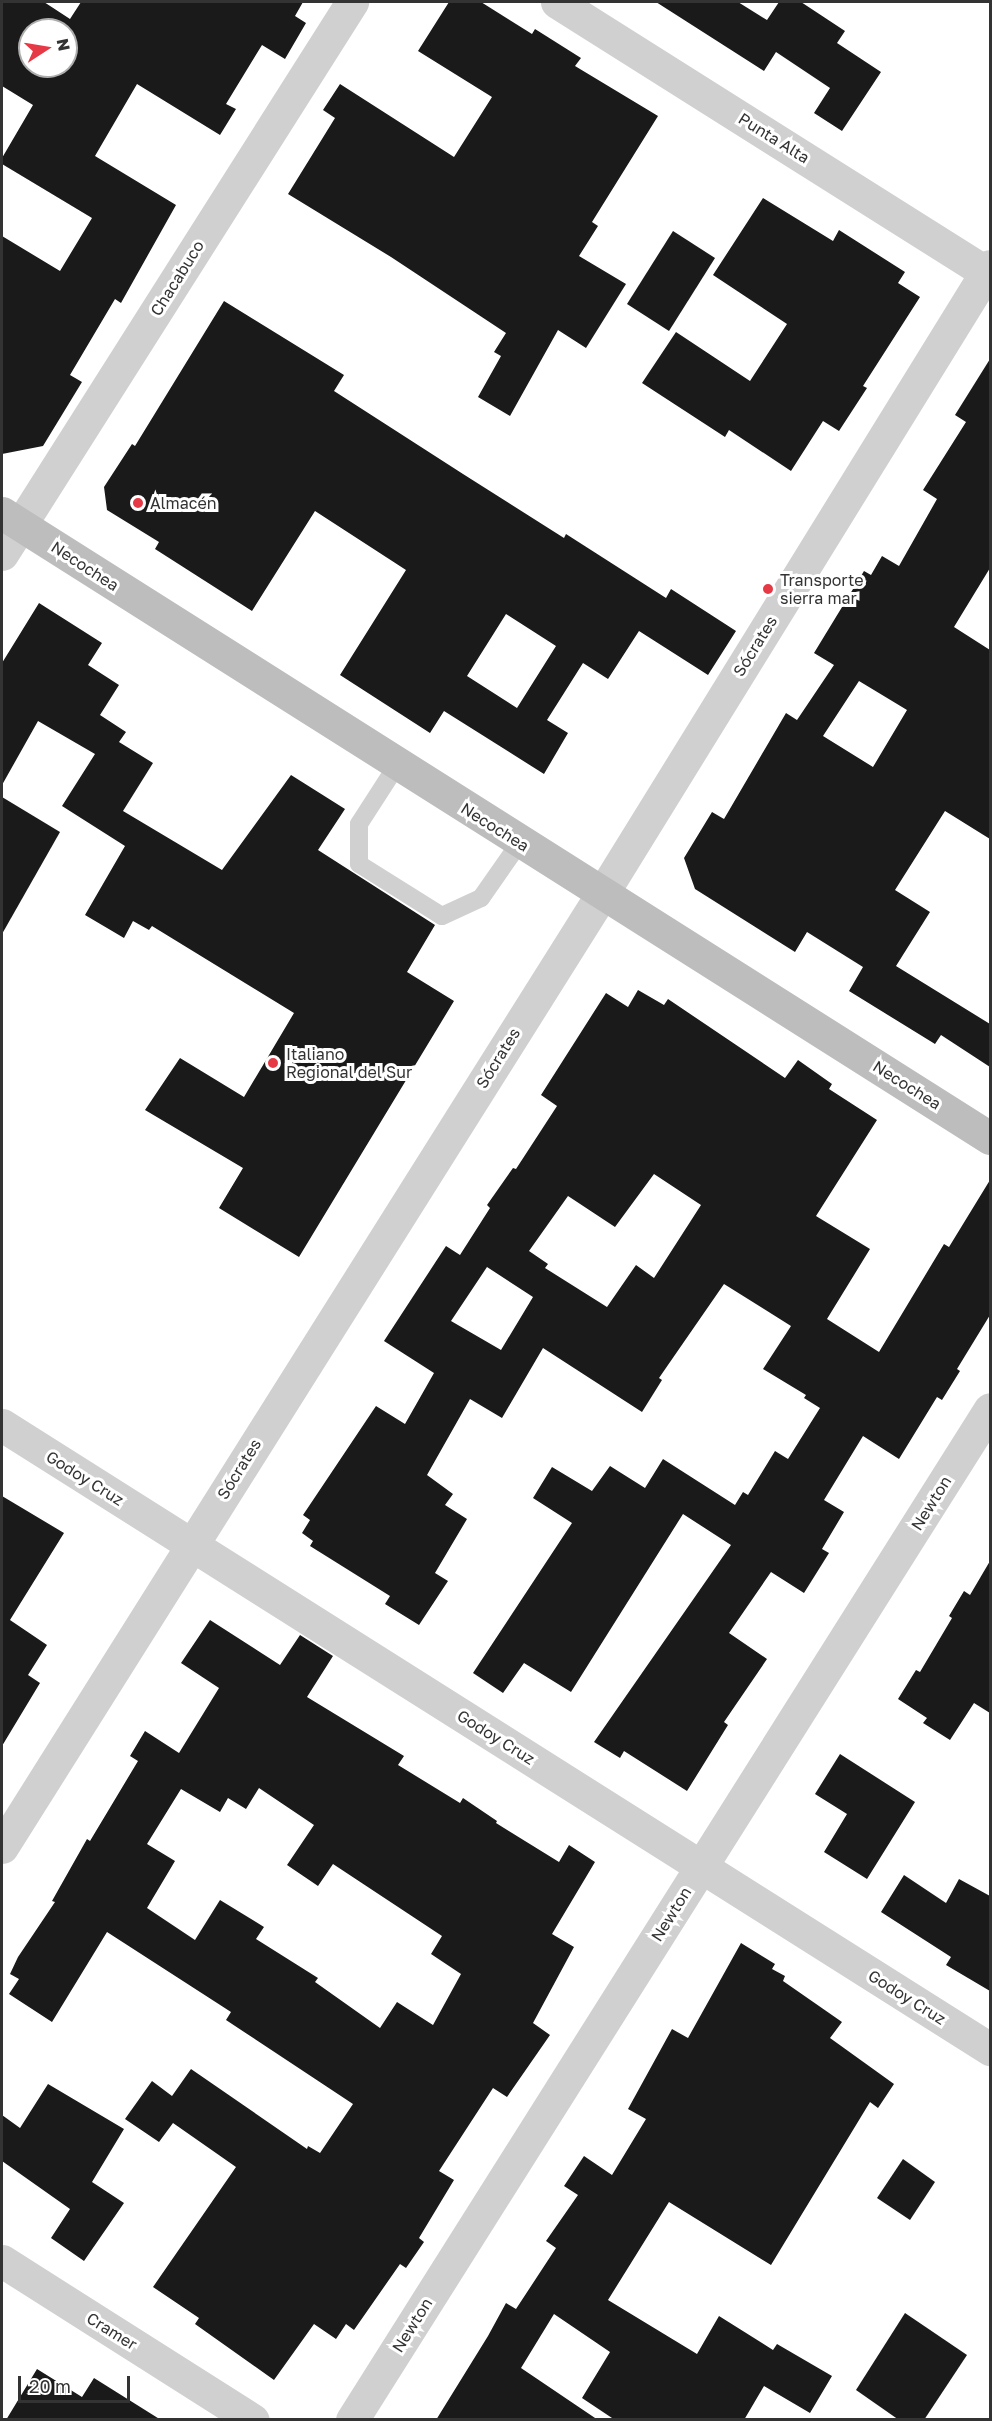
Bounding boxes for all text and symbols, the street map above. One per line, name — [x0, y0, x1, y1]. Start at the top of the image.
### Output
north arrow — [18, 18, 78, 78]
text: N — [53, 37, 75, 53]
street label: Punta Alta — [735, 109, 813, 167]
street label: Chacabuco — [146, 237, 208, 319]
place label: Almacén — [150, 493, 217, 513]
marker: Almacén — [131, 496, 145, 510]
street label: Necochea — [48, 537, 122, 595]
place label: Transporte sierra mar — [780, 570, 864, 608]
marker: Transporte sierra mar — [761, 582, 775, 596]
street label: Sócrates — [729, 612, 781, 680]
street label: Necochea — [457, 799, 533, 855]
street label: Sócrates — [472, 1024, 524, 1092]
place label: Italiano Regional del Sur — [286, 1044, 412, 1082]
marker: Italiano Regional del Sur — [264, 1054, 282, 1072]
street label: Necochea — [869, 1057, 945, 1113]
street label: Sócrates — [213, 1435, 265, 1503]
street label: Godoy Cruz — [43, 1447, 127, 1509]
street label: Newton — [907, 1472, 955, 1534]
street label: Godoy Cruz — [454, 1706, 538, 1768]
street label: Newton — [647, 1883, 695, 1945]
street label: Godoy Cruz — [865, 1966, 949, 2028]
street label: Newton — [388, 2294, 436, 2356]
street label: Cramer — [83, 2308, 141, 2354]
scale bar — [21, 2364, 134, 2402]
text: 20 m — [29, 2375, 71, 2397]

